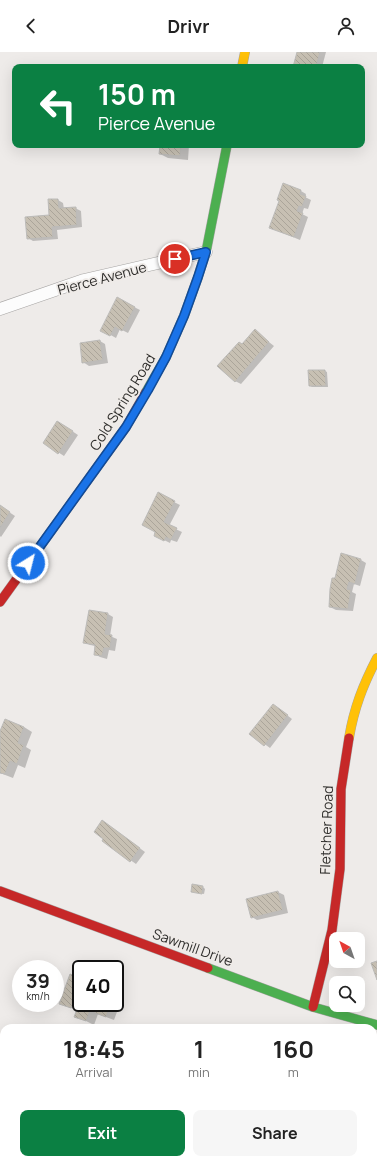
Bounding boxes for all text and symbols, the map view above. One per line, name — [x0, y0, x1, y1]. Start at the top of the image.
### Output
text: Drivr — [168, 14, 209, 38]
icon: back — [20, 15, 42, 37]
icon: person — [335, 15, 357, 37]
text: 150 m — [98, 75, 176, 113]
icon: left — [32, 80, 84, 132]
text: Pierce Avenue — [98, 111, 215, 135]
pin — [158, 242, 192, 276]
icon: arrive — [164, 248, 186, 270]
street label: Pierce Avenue — [55, 257, 149, 299]
street label: Cold Spring Road — [85, 350, 159, 454]
position arrow — [7, 542, 49, 584]
street label: Fletcher Road — [315, 785, 337, 875]
street label: Sawmill Drive — [150, 924, 236, 970]
north arrow — [329, 932, 365, 968]
map controls — [329, 932, 365, 1012]
speed limit sign: 40 — [72, 960, 124, 1012]
text: 39 — [26, 967, 50, 994]
button: search — [329, 976, 365, 1012]
text: km/h — [26, 989, 50, 1003]
text: 18:45 — [63, 1032, 125, 1065]
text: 1 — [194, 1032, 204, 1065]
text: 160 — [273, 1032, 314, 1065]
text: Arrival — [75, 1063, 113, 1081]
text: min — [188, 1063, 210, 1081]
text: m — [288, 1063, 299, 1081]
button: Exit — [20, 1110, 185, 1156]
button: Share — [193, 1110, 357, 1156]

